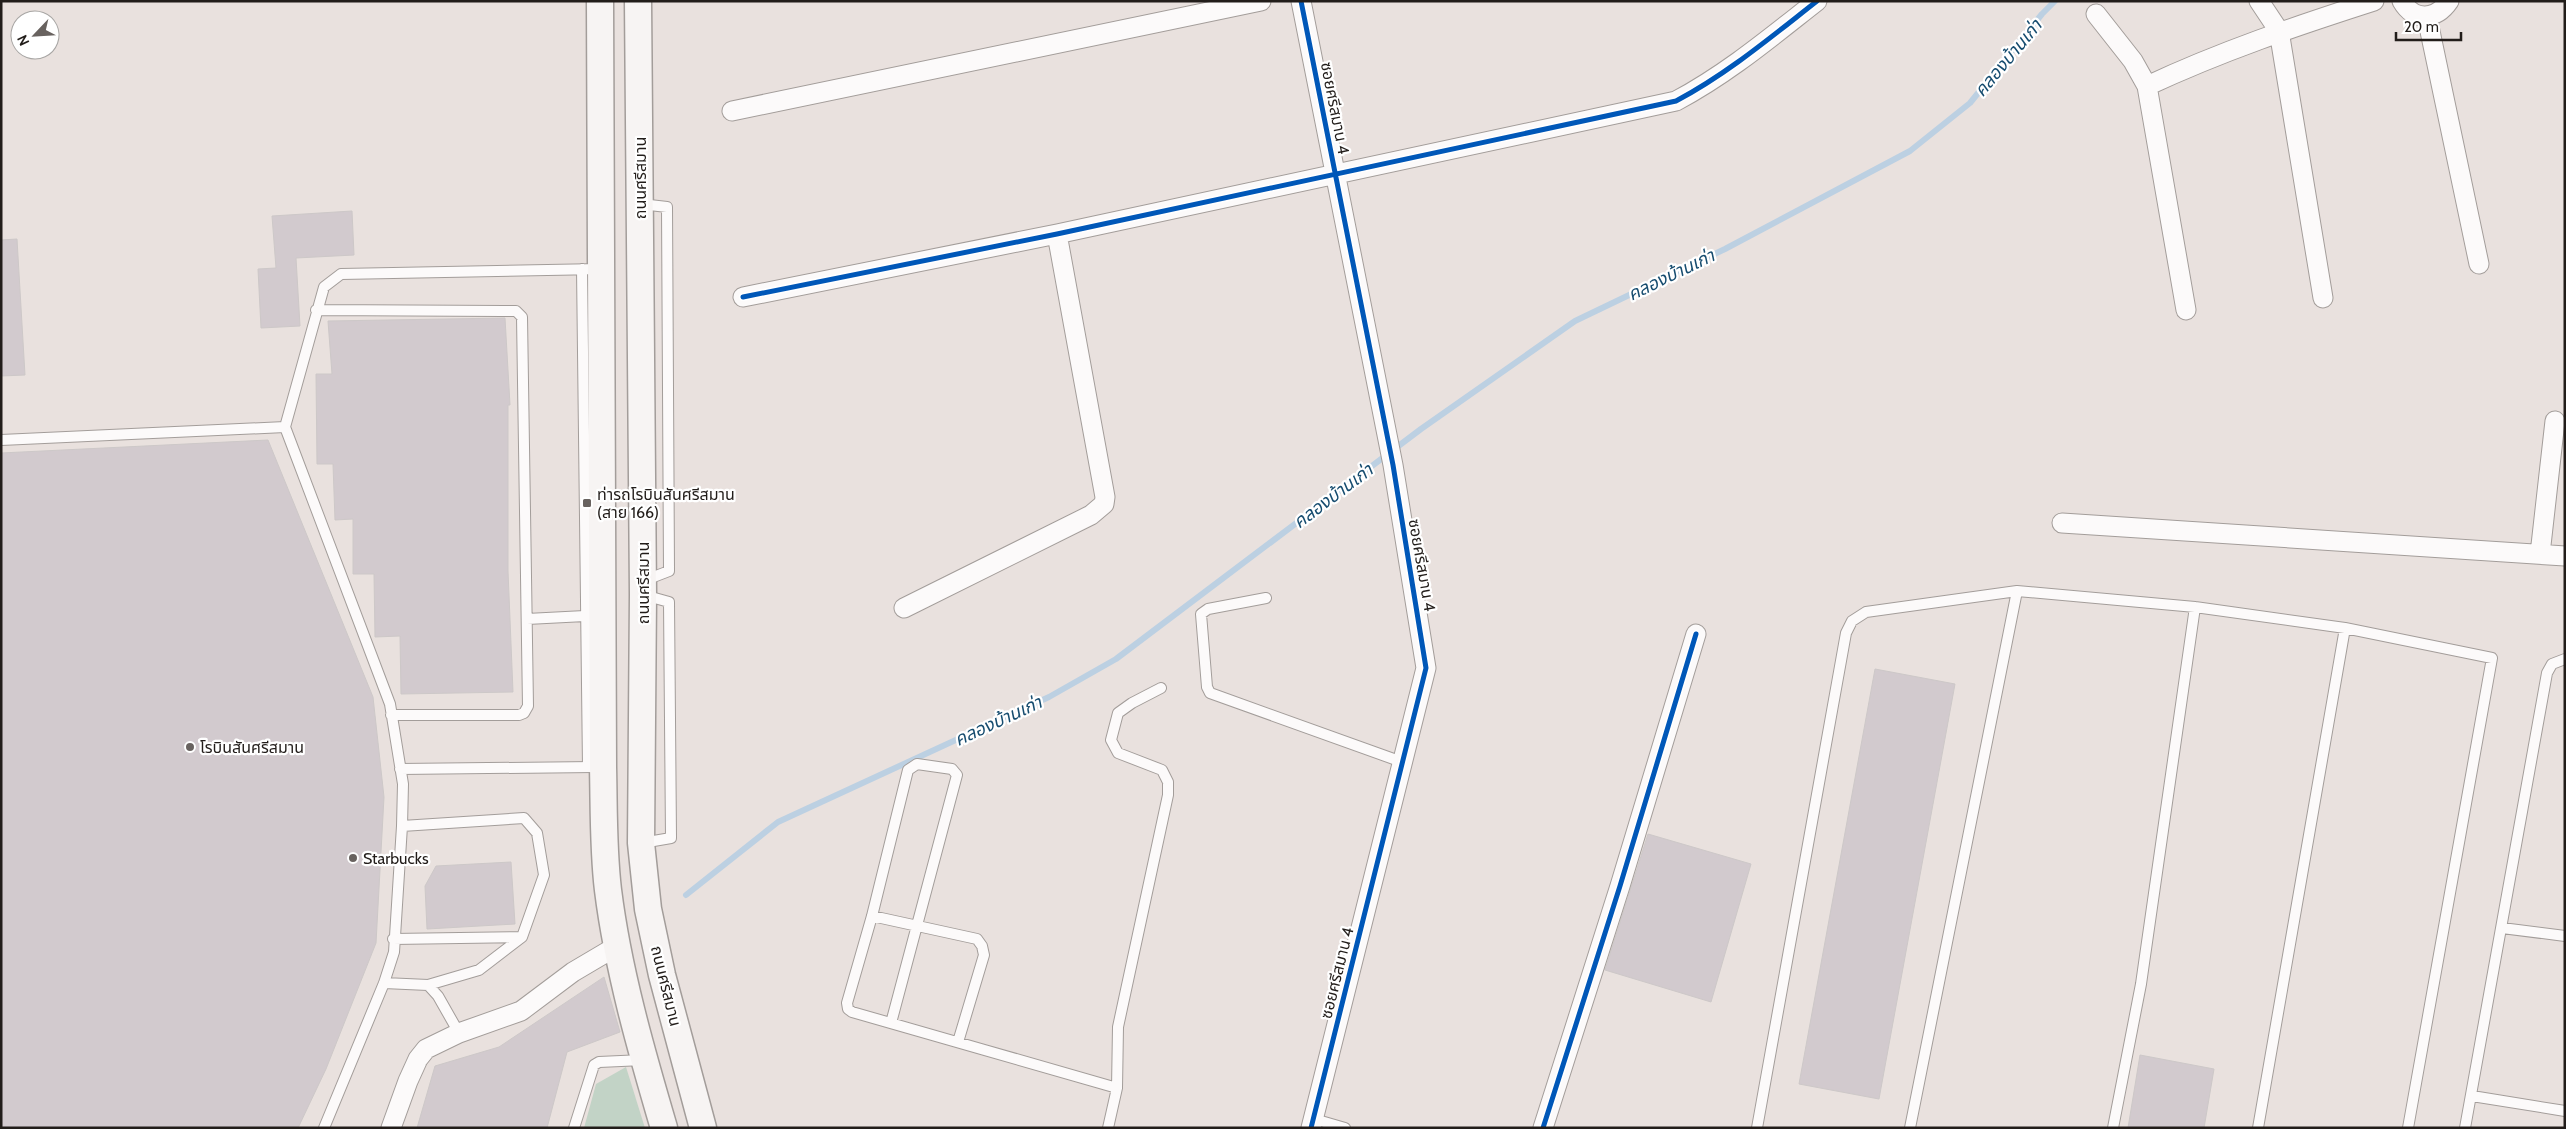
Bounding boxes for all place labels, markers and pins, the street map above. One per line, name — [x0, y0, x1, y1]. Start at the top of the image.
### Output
place label: ท่ารถโรบินสันศรีสมาน (สาย 166) — [597, 485, 735, 522]
marker: ท่ารถโรบินสันศรีสมาน (สาย 166) — [581, 497, 593, 509]
place label: โรบินสันศรีสมาน — [200, 738, 304, 757]
marker: โรบินสันศรีสมาน — [184, 741, 196, 753]
place label: Starbucks — [363, 849, 429, 868]
marker: Starbucks — [347, 852, 359, 864]

